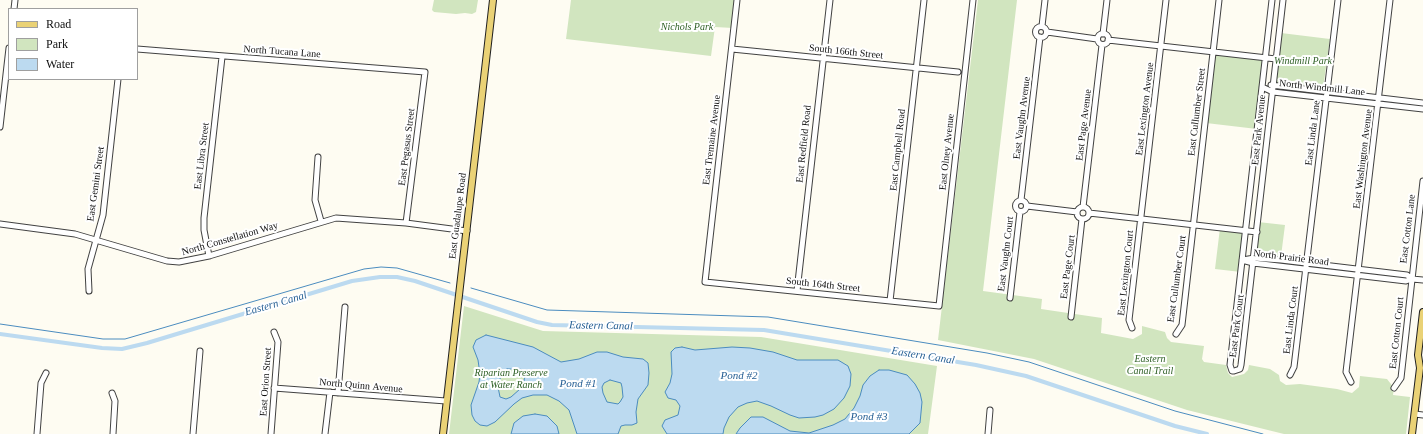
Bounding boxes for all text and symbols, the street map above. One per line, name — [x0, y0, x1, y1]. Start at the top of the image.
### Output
legend — [8, 8, 138, 80]
text: Road — [46, 17, 71, 31]
park label: Nichols Park — [661, 21, 713, 33]
text: Park — [46, 37, 68, 51]
street label: South 166th Street — [808, 42, 884, 62]
street label: North Tucana Lane — [243, 43, 321, 61]
park label: Windmill Park — [1274, 55, 1332, 67]
text: Water — [46, 57, 74, 71]
street label: East Lexington Avenue — [1133, 62, 1157, 156]
street label: East Cullumber Street — [1186, 67, 1208, 157]
street label: East Vaughn Avenue — [1011, 76, 1033, 160]
street label: North Windmill Lane — [1278, 78, 1366, 98]
street label: East Page Avenue — [1074, 89, 1094, 161]
street label: East Tremaine Avenue — [701, 94, 723, 186]
street label: East Park Avenue — [1249, 94, 1269, 166]
street label: East Linda Lane — [1303, 100, 1323, 166]
street label: East Redfield Road — [794, 105, 814, 183]
street label: East Pegasus Street — [396, 108, 418, 186]
street label: East Campbell Road — [888, 108, 908, 192]
street label: East Washington Avenue — [1351, 109, 1375, 209]
street label: East Olney Avenue — [937, 113, 957, 191]
street label: East Libra Street — [192, 122, 212, 190]
street label: East Gemini Street — [85, 146, 107, 222]
street label: East Guadalupe Road — [447, 172, 469, 260]
street label: East Cotton Lane — [1398, 194, 1418, 264]
street label: East Vaughn Court — [995, 216, 1017, 292]
street label: North Constellation Way — [180, 219, 280, 259]
street label: East Lexington Court — [1116, 230, 1136, 316]
street label: East Page Court — [1058, 234, 1078, 300]
street label: East Cullumber Court — [1165, 235, 1189, 323]
street label: North Prairie Road — [1253, 247, 1329, 269]
street label: South 164th Street — [785, 275, 861, 295]
street label: East Linda Court — [1281, 285, 1301, 355]
water label: Eastern Canal — [243, 289, 309, 319]
street label: East Park Court — [1227, 294, 1247, 358]
street label: East Cotton Court — [1387, 296, 1407, 370]
water label: Eastern Canal — [569, 319, 633, 333]
water label: Eastern Canal — [890, 344, 956, 368]
street label: East Orion Street — [258, 347, 274, 417]
park label: Eastern Canal Trail — [1127, 353, 1173, 376]
park label: Riparian Preserve at Water Ranch — [474, 367, 548, 390]
water label: Pond #2 — [721, 369, 757, 383]
street label: North Quinn Avenue — [319, 376, 403, 396]
water label: Pond #1 — [560, 377, 596, 391]
water label: Pond #3 — [851, 410, 887, 424]

